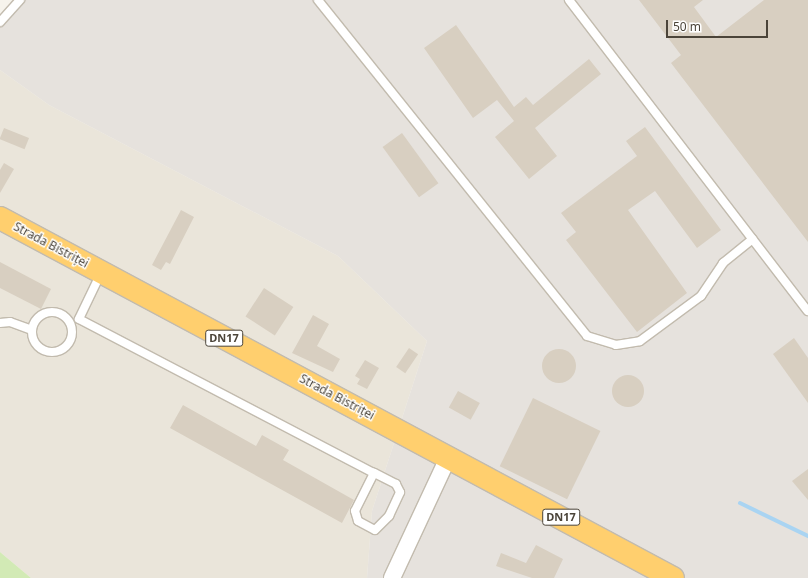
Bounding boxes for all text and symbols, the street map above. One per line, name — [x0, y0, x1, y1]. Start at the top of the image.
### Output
scale bar — [668, 12, 770, 38]
text: 50 m — [673, 18, 701, 35]
street label: Strada Bistriței — [11, 219, 91, 271]
road number: DN17 — [205, 329, 243, 347]
street label: Strada Bistriței — [297, 371, 377, 423]
road number: DN17 — [542, 508, 580, 526]

